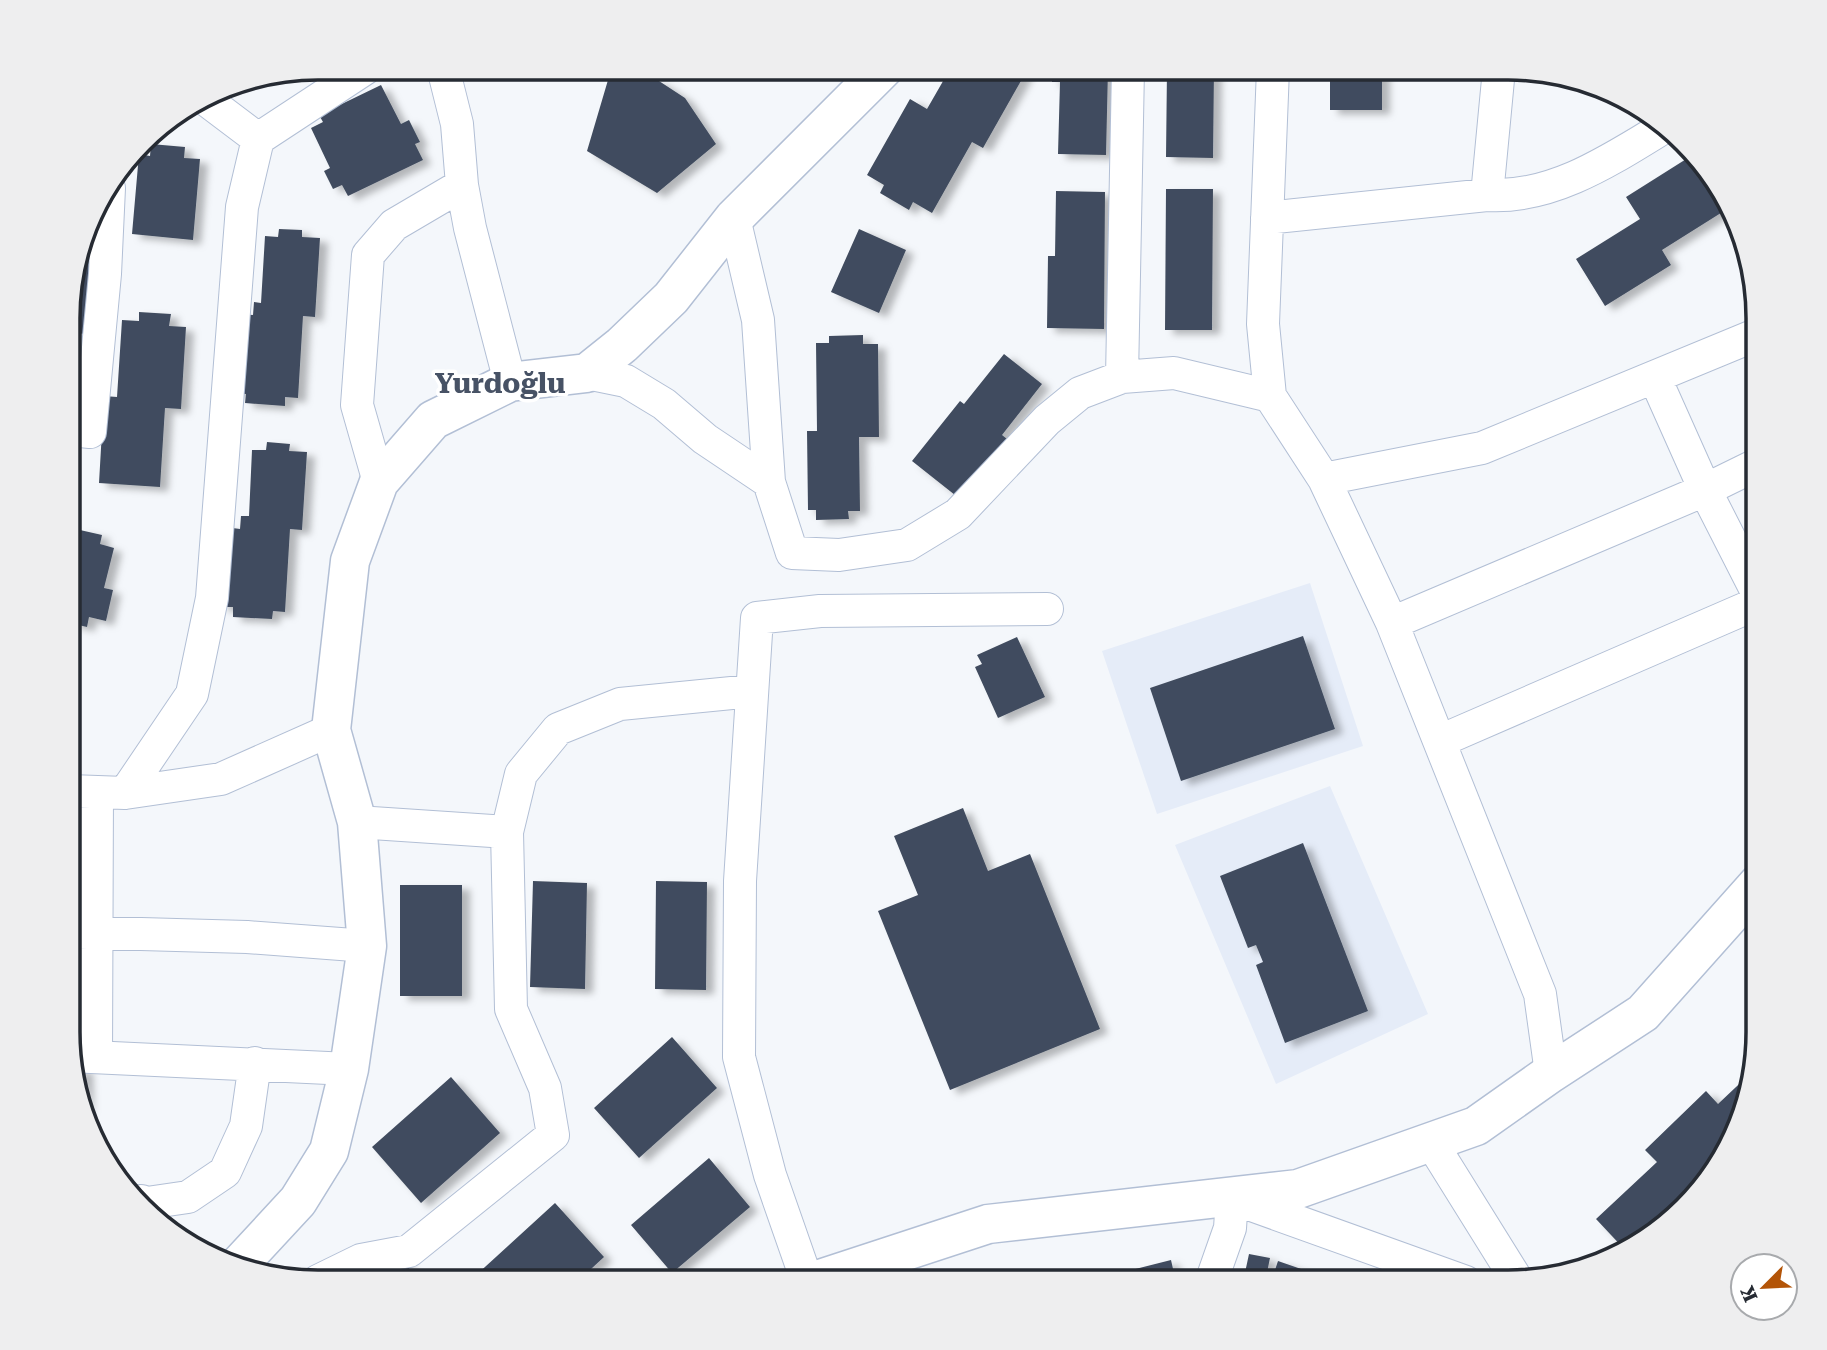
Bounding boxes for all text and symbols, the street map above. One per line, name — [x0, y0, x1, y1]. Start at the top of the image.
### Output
district label: Yurdoğlu — [435, 367, 565, 400]
north arrow — [1729, 1252, 1799, 1322]
text: K — [1735, 1282, 1762, 1305]

